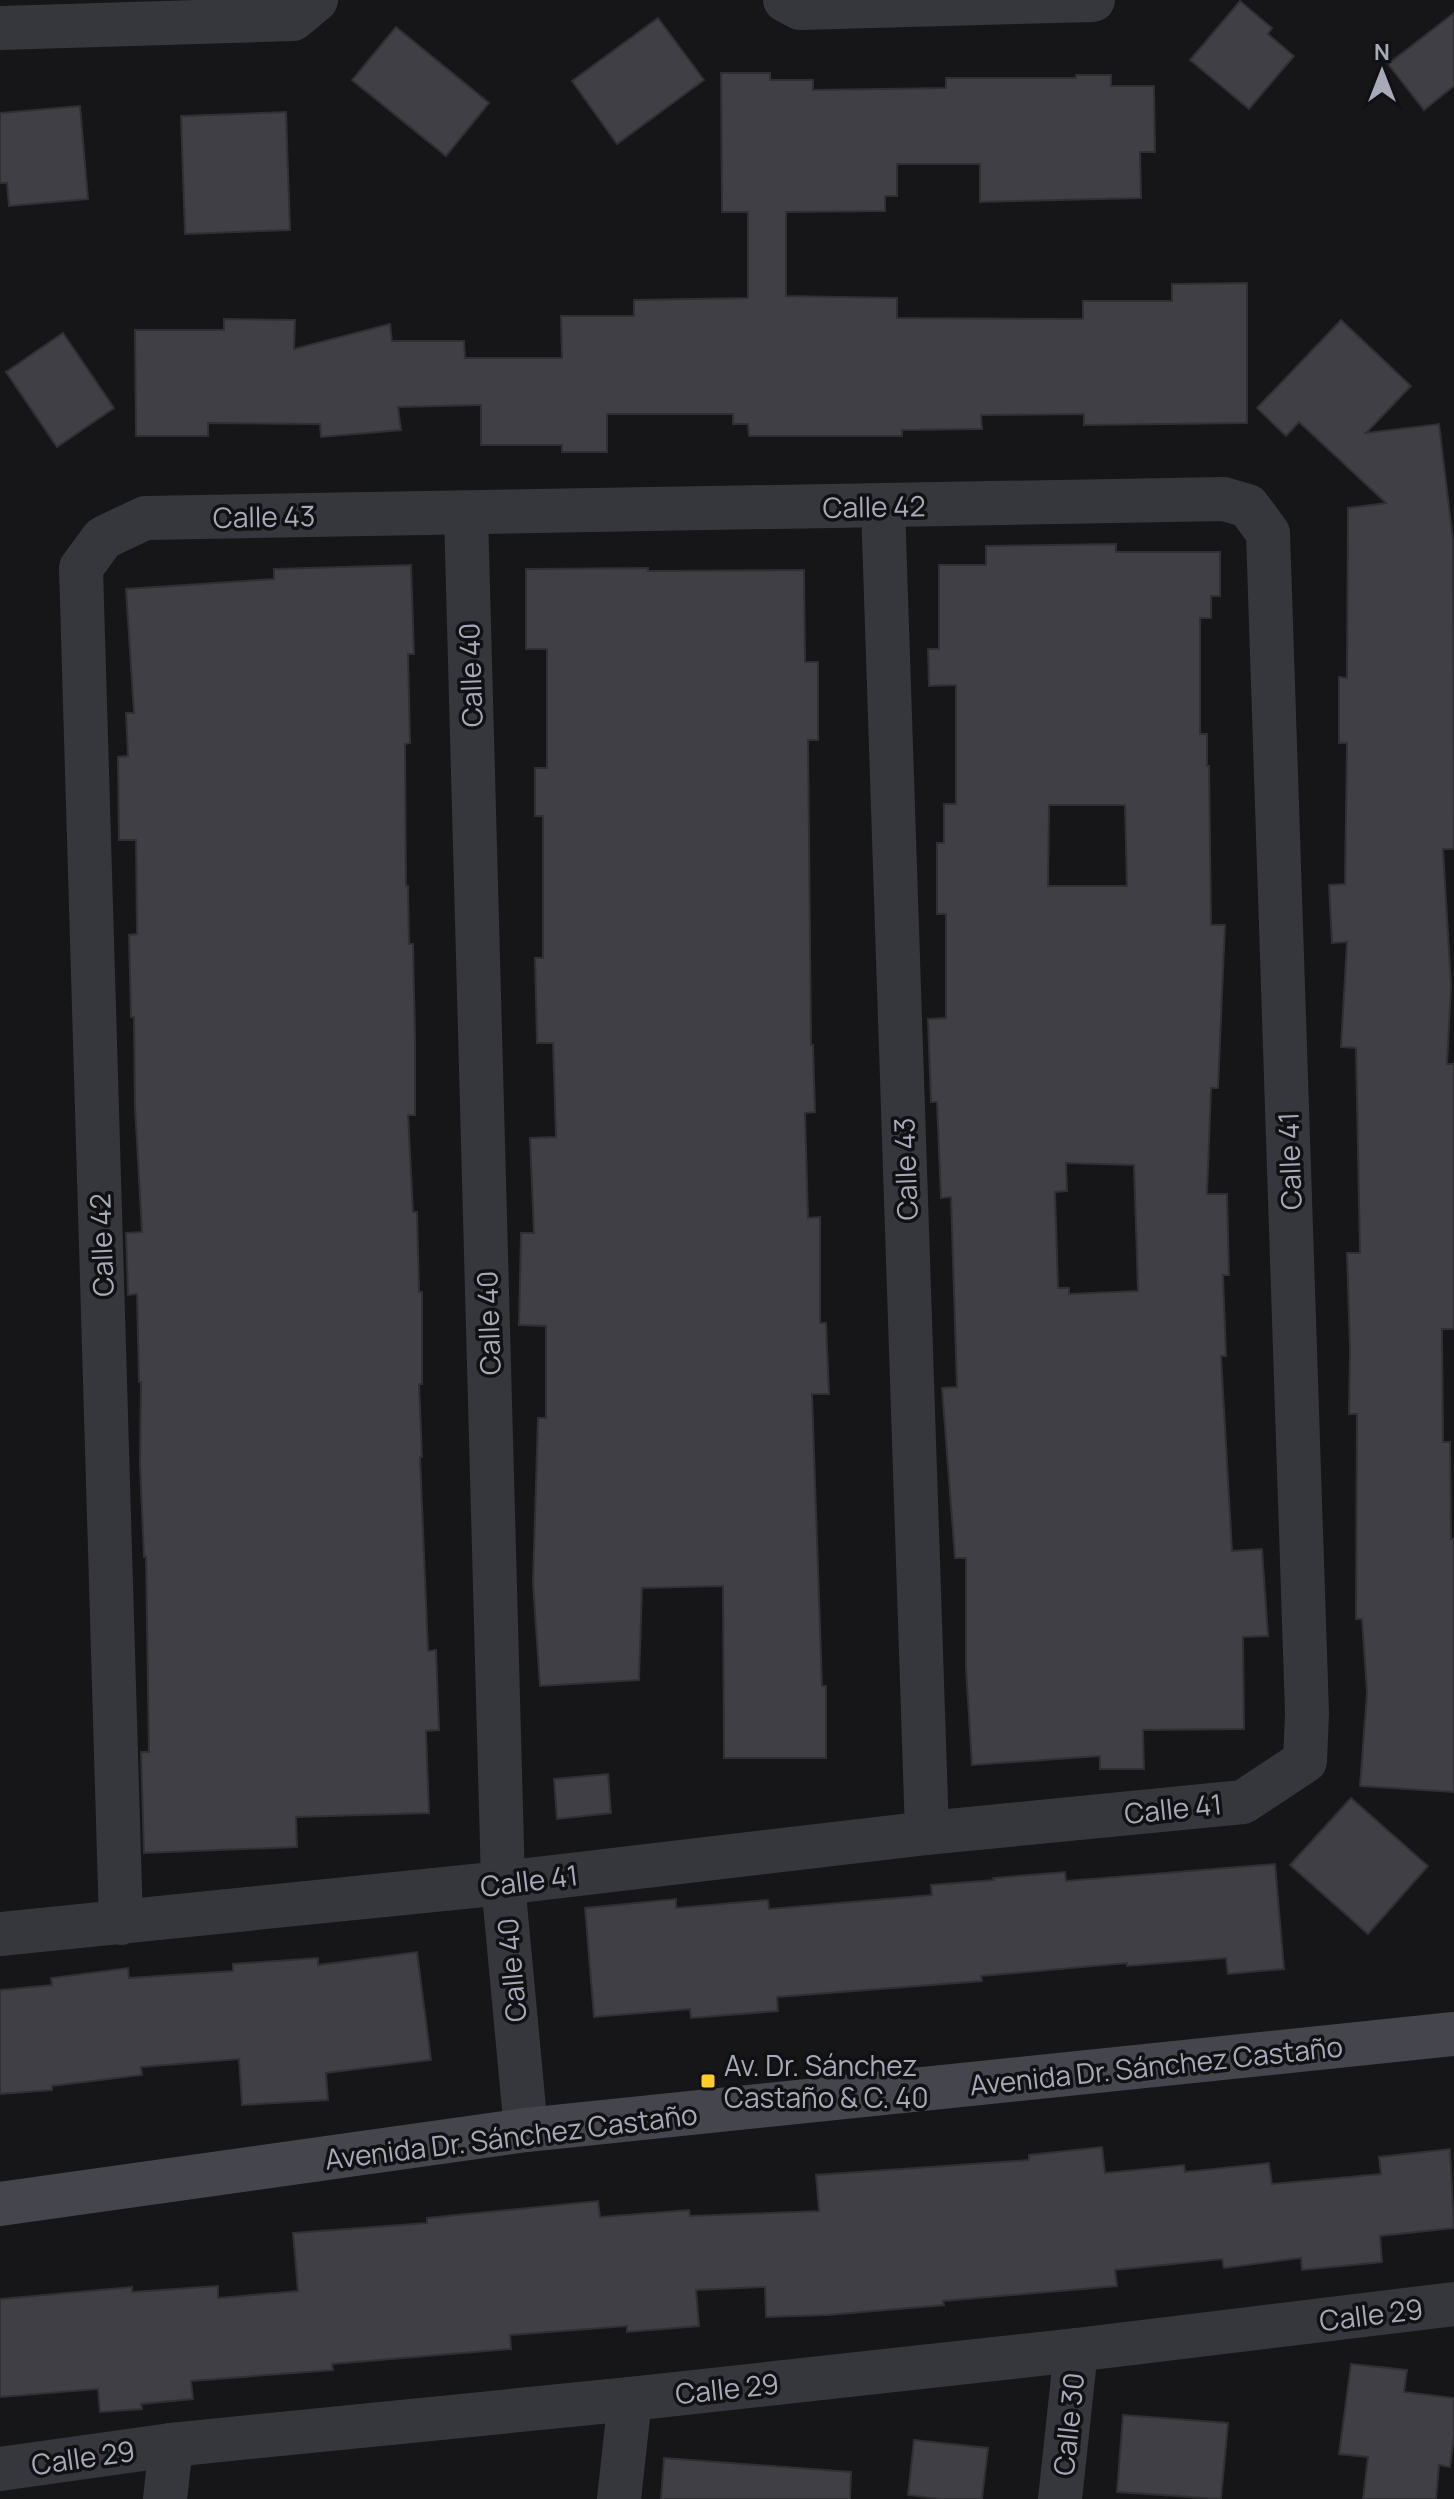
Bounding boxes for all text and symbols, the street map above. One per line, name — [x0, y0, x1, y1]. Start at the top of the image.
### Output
north arrow — [1342, 32, 1422, 112]
text: N — [1374, 37, 1390, 67]
street label: Calle 42 — [822, 486, 926, 526]
street label: Calle 43 — [212, 496, 316, 536]
street label: Calle 40 — [449, 622, 491, 728]
street label: Calle 41 — [1268, 1111, 1310, 1211]
street label: Calle 43 — [884, 1117, 926, 1221]
street label: Calle 42 — [80, 1193, 122, 1297]
street label: Calle 40 — [467, 1270, 509, 1376]
street label: Calle 41 — [1122, 1784, 1224, 1832]
street label: Calle 41 — [478, 1855, 580, 1905]
street label: Calle 40 — [488, 1916, 534, 2024]
street label: Avenida Dr. Sánchez Castaño — [968, 2027, 1344, 2103]
place label: Av. Dr. Sánchez Castaño & C. 40 — [724, 2046, 929, 2116]
marker: Av. Dr. Sánchez Castaño & C. 40 — [699, 2072, 717, 2090]
street label: Avenida Dr. Sánchez Castaño — [323, 2094, 699, 2178]
street label: Calle 29 — [1317, 2289, 1425, 2339]
street label: Calle 29 — [673, 2364, 781, 2412]
street label: Calle 30 — [1044, 2371, 1092, 2477]
street label: Calle 29 — [29, 2431, 137, 2483]

